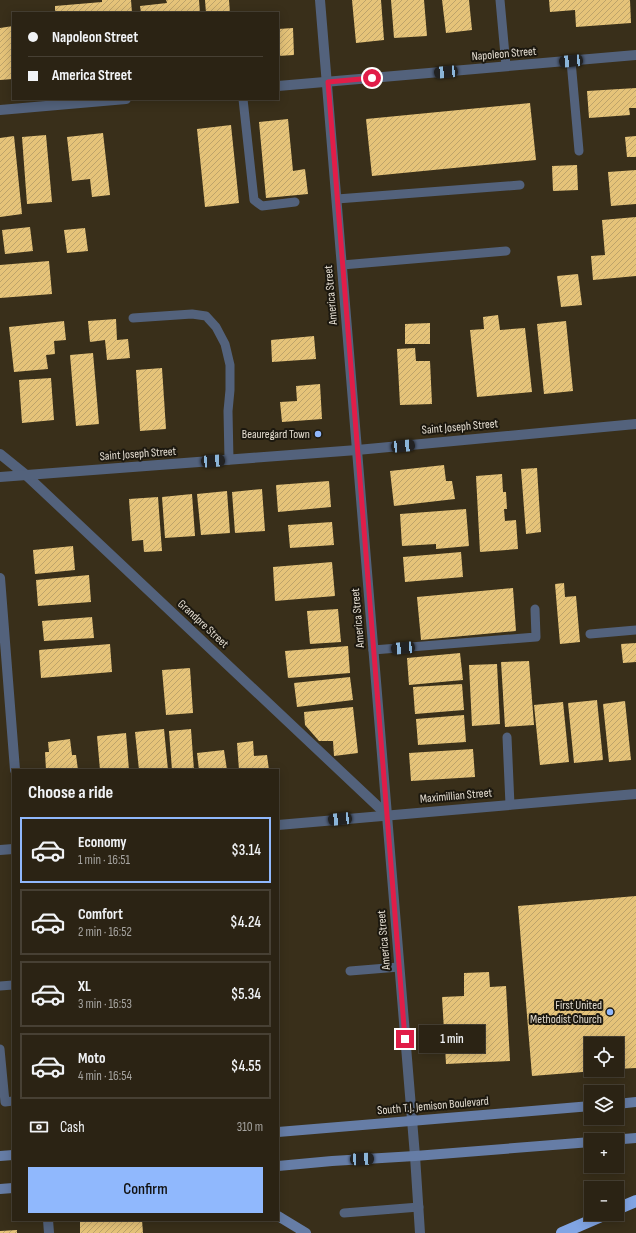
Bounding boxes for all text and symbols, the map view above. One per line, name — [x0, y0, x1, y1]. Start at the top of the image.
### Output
text: Napoleon Street — [52, 28, 138, 47]
street label: Napoleon Street — [471, 44, 537, 64]
car — [559, 54, 583, 68]
car — [434, 65, 458, 79]
text: America Street — [52, 66, 132, 85]
route start — [363, 69, 381, 87]
street label: America Street — [321, 264, 341, 327]
street label: Saint Joseph Street — [421, 416, 499, 438]
place label: Beauregard Town — [242, 427, 310, 442]
marker: Beauregard Town — [313, 429, 323, 439]
car — [391, 439, 415, 453]
street label: Saint Joseph Street — [99, 444, 177, 464]
car — [201, 454, 225, 468]
street label: America Street — [348, 587, 368, 650]
street label: Grandpre Street — [174, 597, 232, 652]
car — [391, 641, 415, 655]
text: Choose a ride — [28, 782, 113, 803]
street label: Maximillian Street — [419, 785, 493, 807]
car — [327, 812, 353, 826]
icon: car — [30, 832, 66, 868]
text: Economy — [78, 833, 127, 852]
text: $3.14 — [231, 841, 261, 860]
text: 1 min · 16:51 — [78, 852, 130, 868]
icon: car — [30, 904, 66, 940]
text: Comfort — [78, 905, 123, 924]
street label: America Street — [374, 909, 394, 972]
text: $4.24 — [230, 913, 261, 932]
text: 2 min · 16:52 — [78, 924, 132, 940]
icon: car — [30, 976, 66, 1012]
text: XL — [78, 977, 91, 996]
text: $5.34 — [231, 985, 261, 1004]
text: 3 min · 16:53 — [78, 996, 132, 1012]
place label: First United Methodist Church — [530, 998, 602, 1027]
marker: First United Methodist Church — [605, 1007, 615, 1017]
callout: 1 min — [419, 1025, 485, 1053]
route end — [396, 1030, 414, 1048]
text: 1 min — [440, 1031, 464, 1047]
map controls — [584, 1037, 624, 1221]
button: locate — [584, 1037, 624, 1077]
icon: car — [30, 1048, 66, 1084]
text: Moto — [78, 1049, 105, 1068]
text: $4.55 — [231, 1057, 261, 1076]
text: 4 min · 16:54 — [78, 1068, 132, 1084]
button: layers — [584, 1085, 624, 1125]
street label: South T.J. Jemison Boulevard — [377, 1094, 489, 1118]
icon: cash — [28, 1116, 50, 1138]
text: Cash — [60, 1118, 85, 1137]
text: 310 m — [237, 1119, 263, 1135]
button: + — [584, 1133, 624, 1173]
car — [350, 1152, 374, 1166]
button: Confirm — [28, 1167, 263, 1213]
button: − — [584, 1181, 624, 1221]

